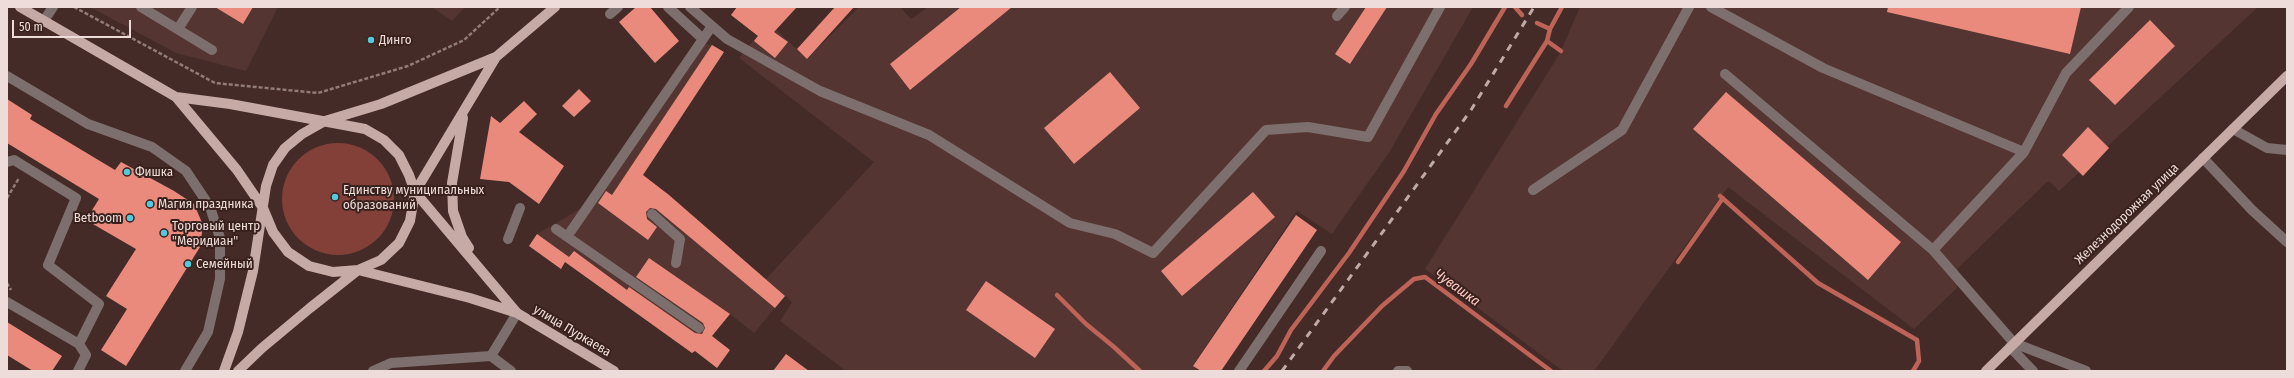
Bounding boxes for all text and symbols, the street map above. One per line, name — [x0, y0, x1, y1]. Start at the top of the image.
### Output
scale bar — [14, 12, 133, 38]
text: 50 m — [19, 20, 43, 34]
place label: Динго — [379, 32, 412, 48]
marker: Динго — [366, 35, 376, 45]
street label: Железнодорожная улица — [2072, 160, 2182, 268]
place label: Фишка — [135, 164, 173, 180]
marker: Фишка — [122, 167, 132, 177]
place label: Единству муниципальных образований — [343, 182, 484, 213]
marker: Единству муниципальных образований — [330, 192, 340, 202]
place label: Магия праздника — [158, 196, 254, 212]
marker: Магия праздника — [145, 199, 155, 209]
place label: Betboom — [74, 210, 122, 226]
marker: Betboom — [125, 213, 135, 223]
place label: Торговый центр "Меридиан" — [172, 218, 260, 249]
marker: Торговый центр "Меридиан" — [159, 228, 169, 238]
place label: Семейный — [196, 256, 253, 272]
marker: Семейный — [183, 259, 193, 269]
water label: Чувашка — [1431, 266, 1483, 310]
street label: улица Пуркаева — [530, 302, 614, 360]

